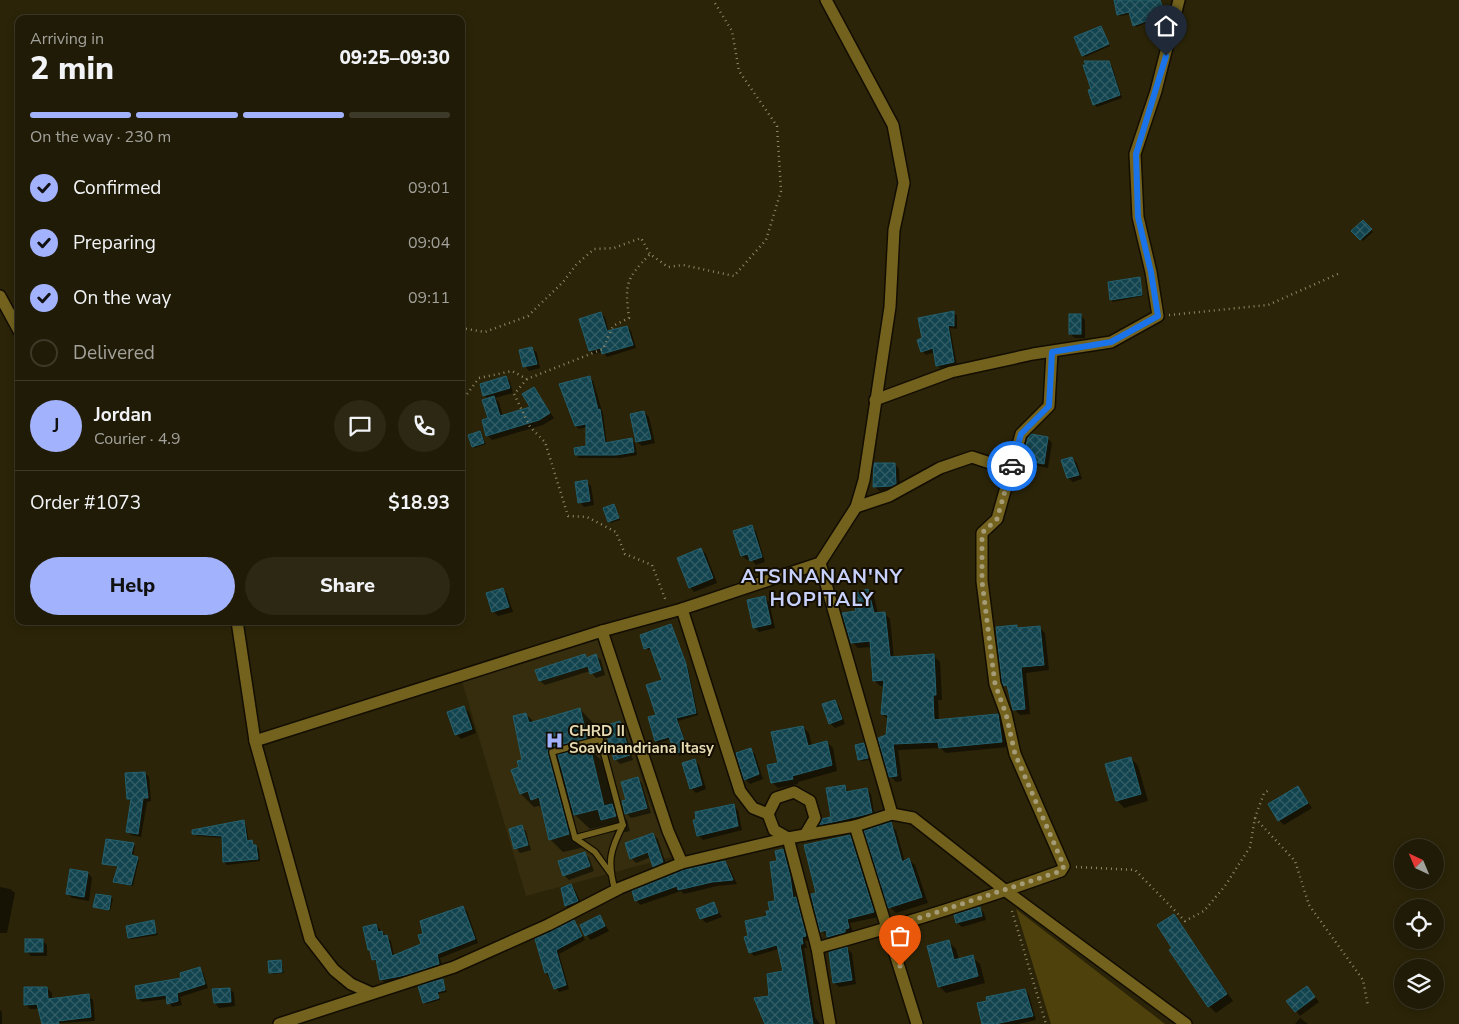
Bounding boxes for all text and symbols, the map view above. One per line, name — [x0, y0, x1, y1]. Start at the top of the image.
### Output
pin — [1145, 5, 1187, 56]
icon: home — [1152, 12, 1180, 40]
text: Arriving in — [30, 28, 104, 50]
text: 09:25–09:30 — [339, 45, 450, 71]
text: 2 min — [30, 47, 114, 90]
text: On the way · 230 m — [30, 126, 171, 148]
icon: check — [30, 174, 58, 202]
text: Confirmed — [73, 175, 161, 201]
text: 09:01 — [408, 177, 450, 199]
icon: check — [30, 229, 58, 257]
text: Preparing — [73, 230, 156, 256]
text: 09:04 — [408, 232, 450, 254]
icon: check — [30, 284, 58, 312]
text: On the way — [73, 285, 171, 311]
text: 09:11 — [408, 287, 450, 309]
text: Delivered — [73, 340, 155, 366]
button: chat — [334, 400, 386, 452]
button: phone — [398, 400, 450, 452]
text: Jordan — [94, 402, 152, 428]
text: J — [53, 413, 59, 439]
text: Courier · 4.9 — [94, 428, 180, 450]
courier — [987, 441, 1037, 491]
icon: car — [998, 452, 1026, 480]
text: Order #1073 — [30, 490, 141, 516]
text: $18.93 — [388, 490, 450, 516]
button: Help — [30, 557, 235, 615]
button: Share — [245, 557, 450, 615]
district label: ATSINANAN'NY HOPITALY — [741, 563, 903, 613]
place label: CHRD II Soavinandriana Itasy — [569, 721, 714, 758]
hospital icon: CHRD II Soavinandriana Itasy — [545, 730, 565, 750]
north arrow — [1394, 839, 1444, 889]
map controls — [1394, 839, 1444, 1009]
button: locate — [1394, 899, 1444, 949]
pin — [879, 915, 921, 966]
icon: bag — [886, 922, 914, 950]
button: layers — [1394, 959, 1444, 1009]

